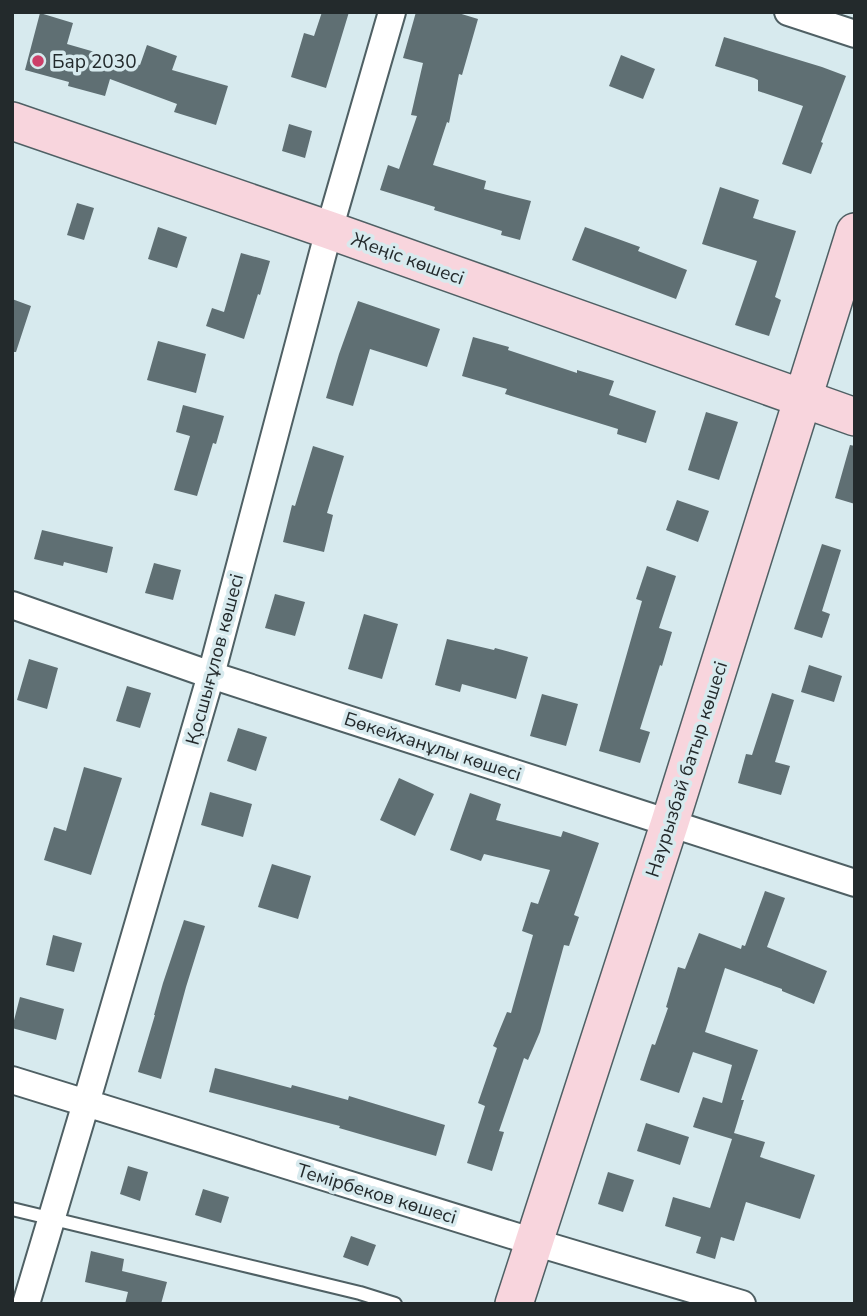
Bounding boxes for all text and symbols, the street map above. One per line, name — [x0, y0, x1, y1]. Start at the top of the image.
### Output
place label: Бар 2030 — [52, 49, 137, 75]
marker: Бар 2030 — [30, 53, 46, 69]
street label: Жеңіс көшесі — [348, 226, 468, 291]
street label: Қосшығұлов көшесі — [180, 571, 250, 748]
street label: Наурызбай батыр көшесі — [640, 658, 734, 881]
street label: Бөкейханұлы көшесі — [341, 706, 525, 788]
street label: Темірбеков көшесі — [294, 1157, 460, 1231]

